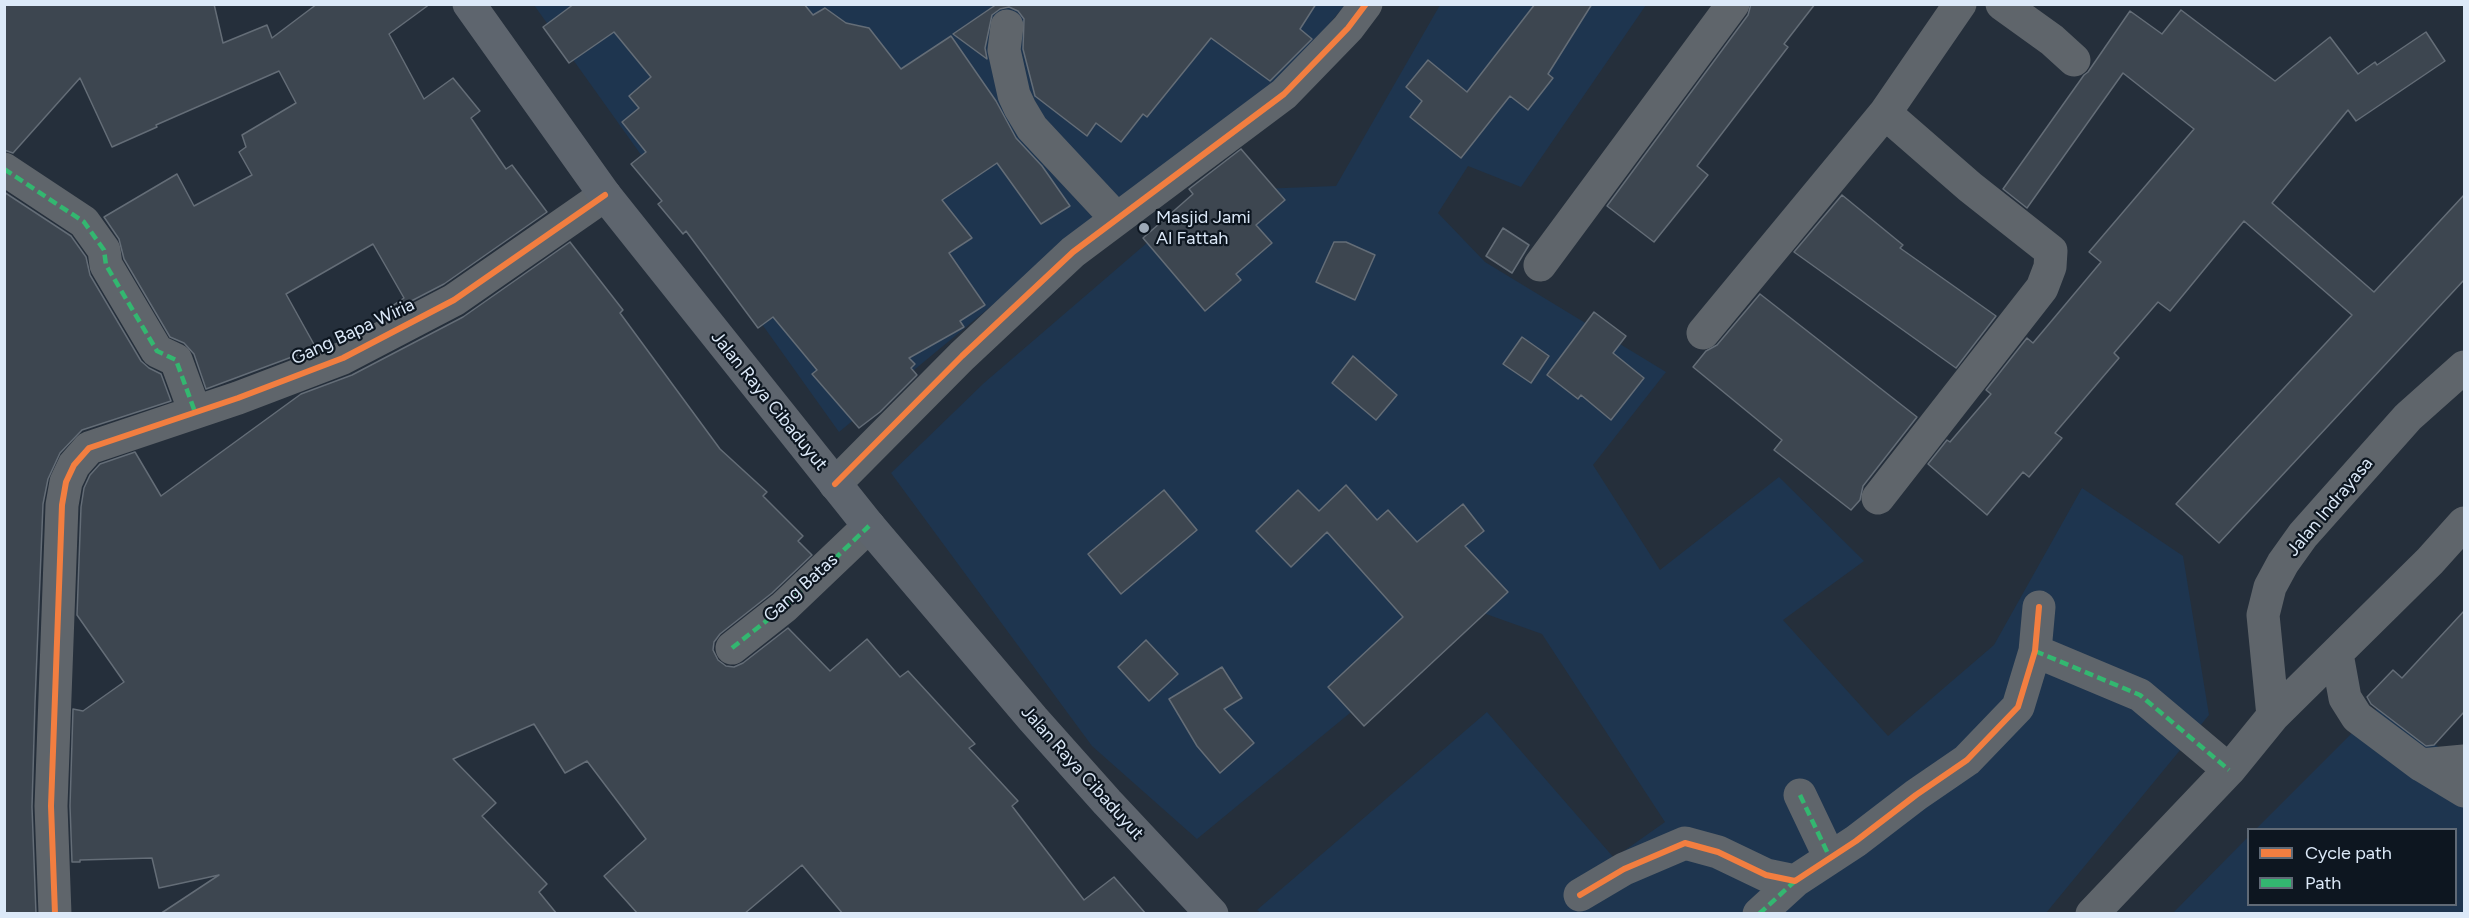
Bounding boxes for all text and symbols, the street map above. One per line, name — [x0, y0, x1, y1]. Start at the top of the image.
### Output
place label: Masjid Jami Al Fattah — [1156, 207, 1251, 250]
marker: Masjid Jami Al Fattah — [1137, 221, 1151, 235]
street label: Gang Bapa Wiria — [288, 294, 418, 370]
street label: Jalan Raya Cibaduyut — [706, 327, 832, 475]
street label: Jalan Indrayasa — [2282, 453, 2378, 561]
street label: Gang Batas — [759, 549, 843, 627]
street label: Jalan Raya Cibaduyut — [1016, 701, 1148, 845]
legend — [2247, 828, 2457, 906]
text: Cycle path — [2305, 842, 2392, 864]
text: Path — [2305, 872, 2341, 894]

